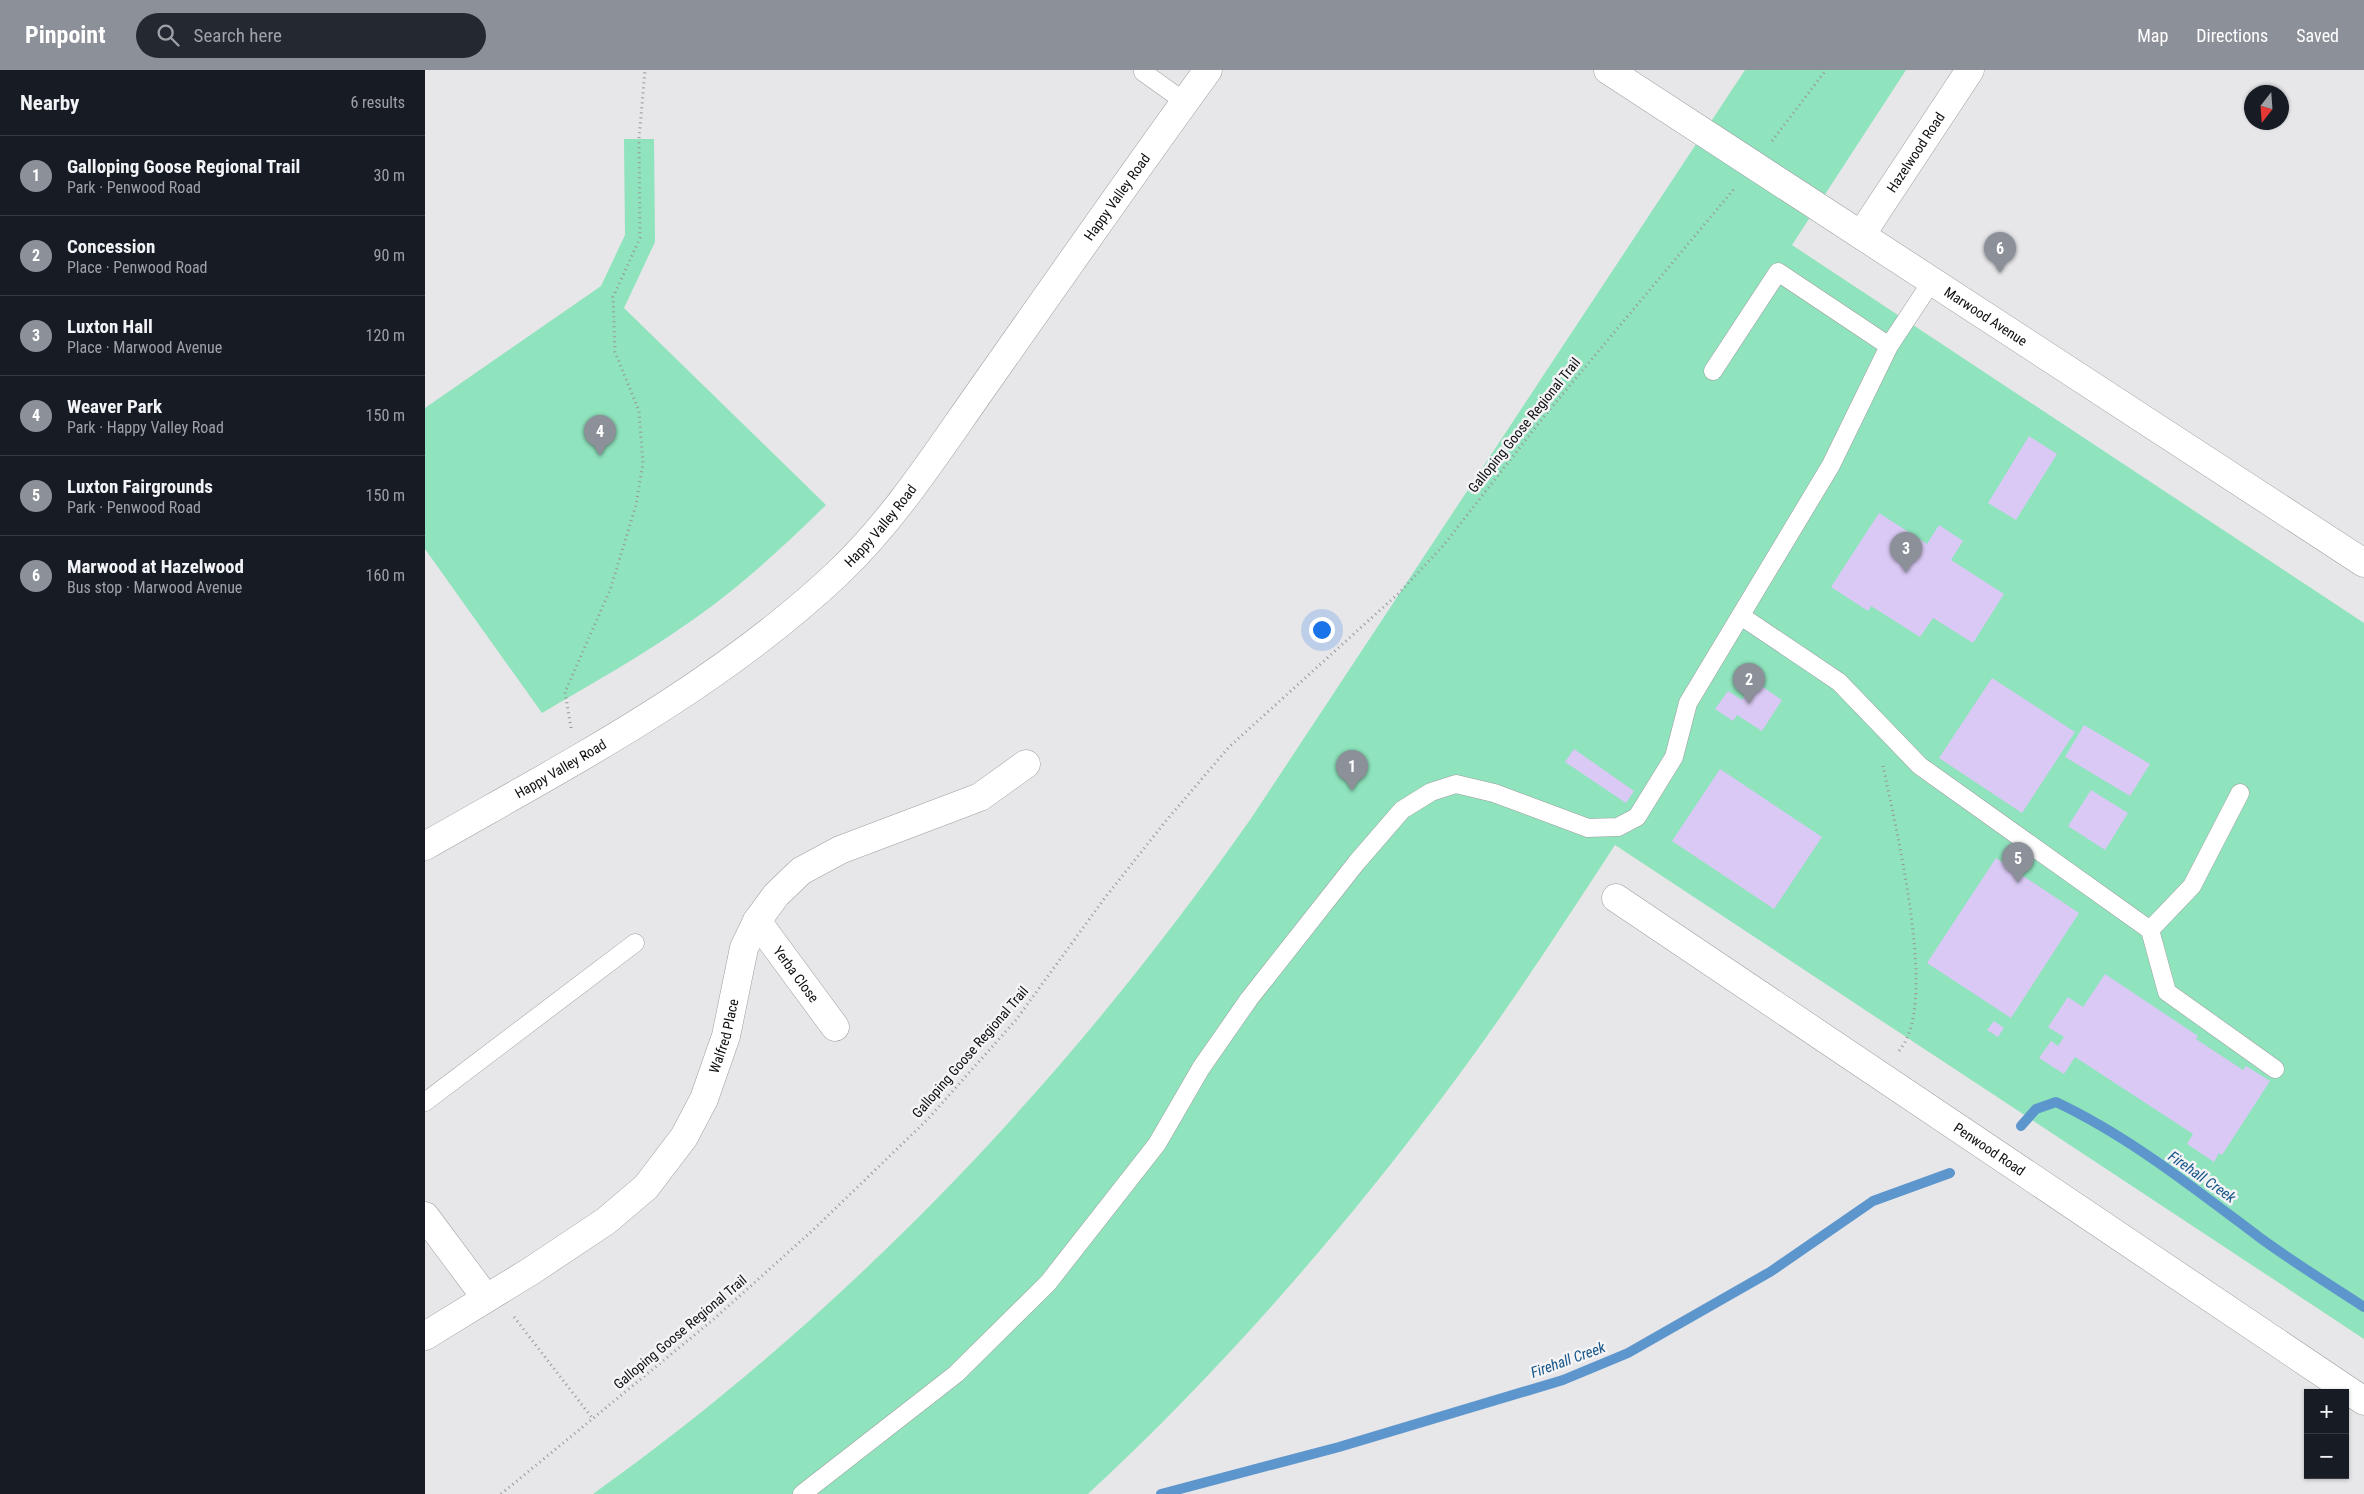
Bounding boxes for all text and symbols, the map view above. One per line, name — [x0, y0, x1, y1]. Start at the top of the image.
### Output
search box — [136, 13, 486, 58]
text: Pinpoint — [25, 21, 106, 49]
icon: search — [154, 21, 182, 49]
text: Search here — [194, 24, 282, 47]
text: Map — [2137, 25, 2168, 46]
text: Directions — [2196, 25, 2268, 46]
text: Saved — [2296, 25, 2339, 46]
north arrow — [2244, 85, 2289, 130]
text: Nearby — [20, 91, 79, 115]
text: 6 results — [350, 93, 405, 112]
street label: Hazelwood Road — [1883, 109, 1948, 195]
street label: Happy Valley Road — [1081, 151, 1153, 244]
text: Galloping Goose Regional Trail — [67, 155, 300, 178]
text: 1 — [32, 166, 40, 185]
text: 30 m — [373, 166, 405, 185]
text: Park · Penwood Road — [67, 178, 201, 197]
pin: 6 — [1984, 232, 2016, 273]
text: Concession — [67, 235, 155, 258]
text: 2 — [32, 246, 40, 265]
text: 90 m — [373, 246, 405, 265]
text: Place · Penwood Road — [67, 258, 208, 277]
street label: Marwood Avenue — [1941, 284, 2030, 349]
text: Luxton Hall — [67, 315, 153, 338]
text: 3 — [32, 326, 40, 345]
text: 120 m — [366, 326, 405, 345]
text: Place · Marwood Avenue — [67, 338, 222, 357]
street label: Galloping Goose Regional Trail — [1465, 354, 1583, 496]
text: Weaver Park — [67, 395, 162, 418]
text: 4 — [32, 406, 40, 425]
text: 150 m — [366, 406, 405, 425]
pin: 4 — [584, 415, 616, 456]
text: Park · Happy Valley Road — [67, 418, 224, 437]
text: Luxton Fairgrounds — [67, 475, 213, 498]
street label: Happy Valley Road — [841, 481, 920, 570]
text: 5 — [32, 486, 40, 505]
text: 150 m — [366, 486, 405, 505]
text: Park · Penwood Road — [67, 498, 201, 517]
pin: 3 — [1890, 532, 1922, 573]
text: Marwood at Hazelwood — [67, 555, 244, 578]
text: 6 — [32, 566, 40, 585]
text: 160 m — [366, 566, 405, 585]
text: Bus stop · Marwood Avenue — [67, 578, 242, 597]
your location — [1309, 617, 1335, 643]
pin: 2 — [1733, 663, 1765, 704]
street label: Happy Valley Road — [512, 736, 609, 801]
pin: 1 — [1336, 750, 1368, 791]
pin: 5 — [2002, 842, 2034, 883]
street label: Yerba Close — [770, 943, 822, 1006]
street label: Galloping Goose Regional Trail — [909, 983, 1031, 1121]
street label: Walfred Place — [706, 997, 741, 1075]
street label: Penwood Road — [1951, 1119, 2028, 1179]
water label: Firehall Creek — [2165, 1147, 2240, 1207]
street label: Galloping Goose Regional Trail — [610, 1272, 750, 1392]
water label: Firehall Creek — [1528, 1338, 1608, 1382]
map controls — [2304, 1389, 2349, 1479]
button: + — [2304, 1389, 2349, 1434]
button: − — [2304, 1434, 2349, 1479]

